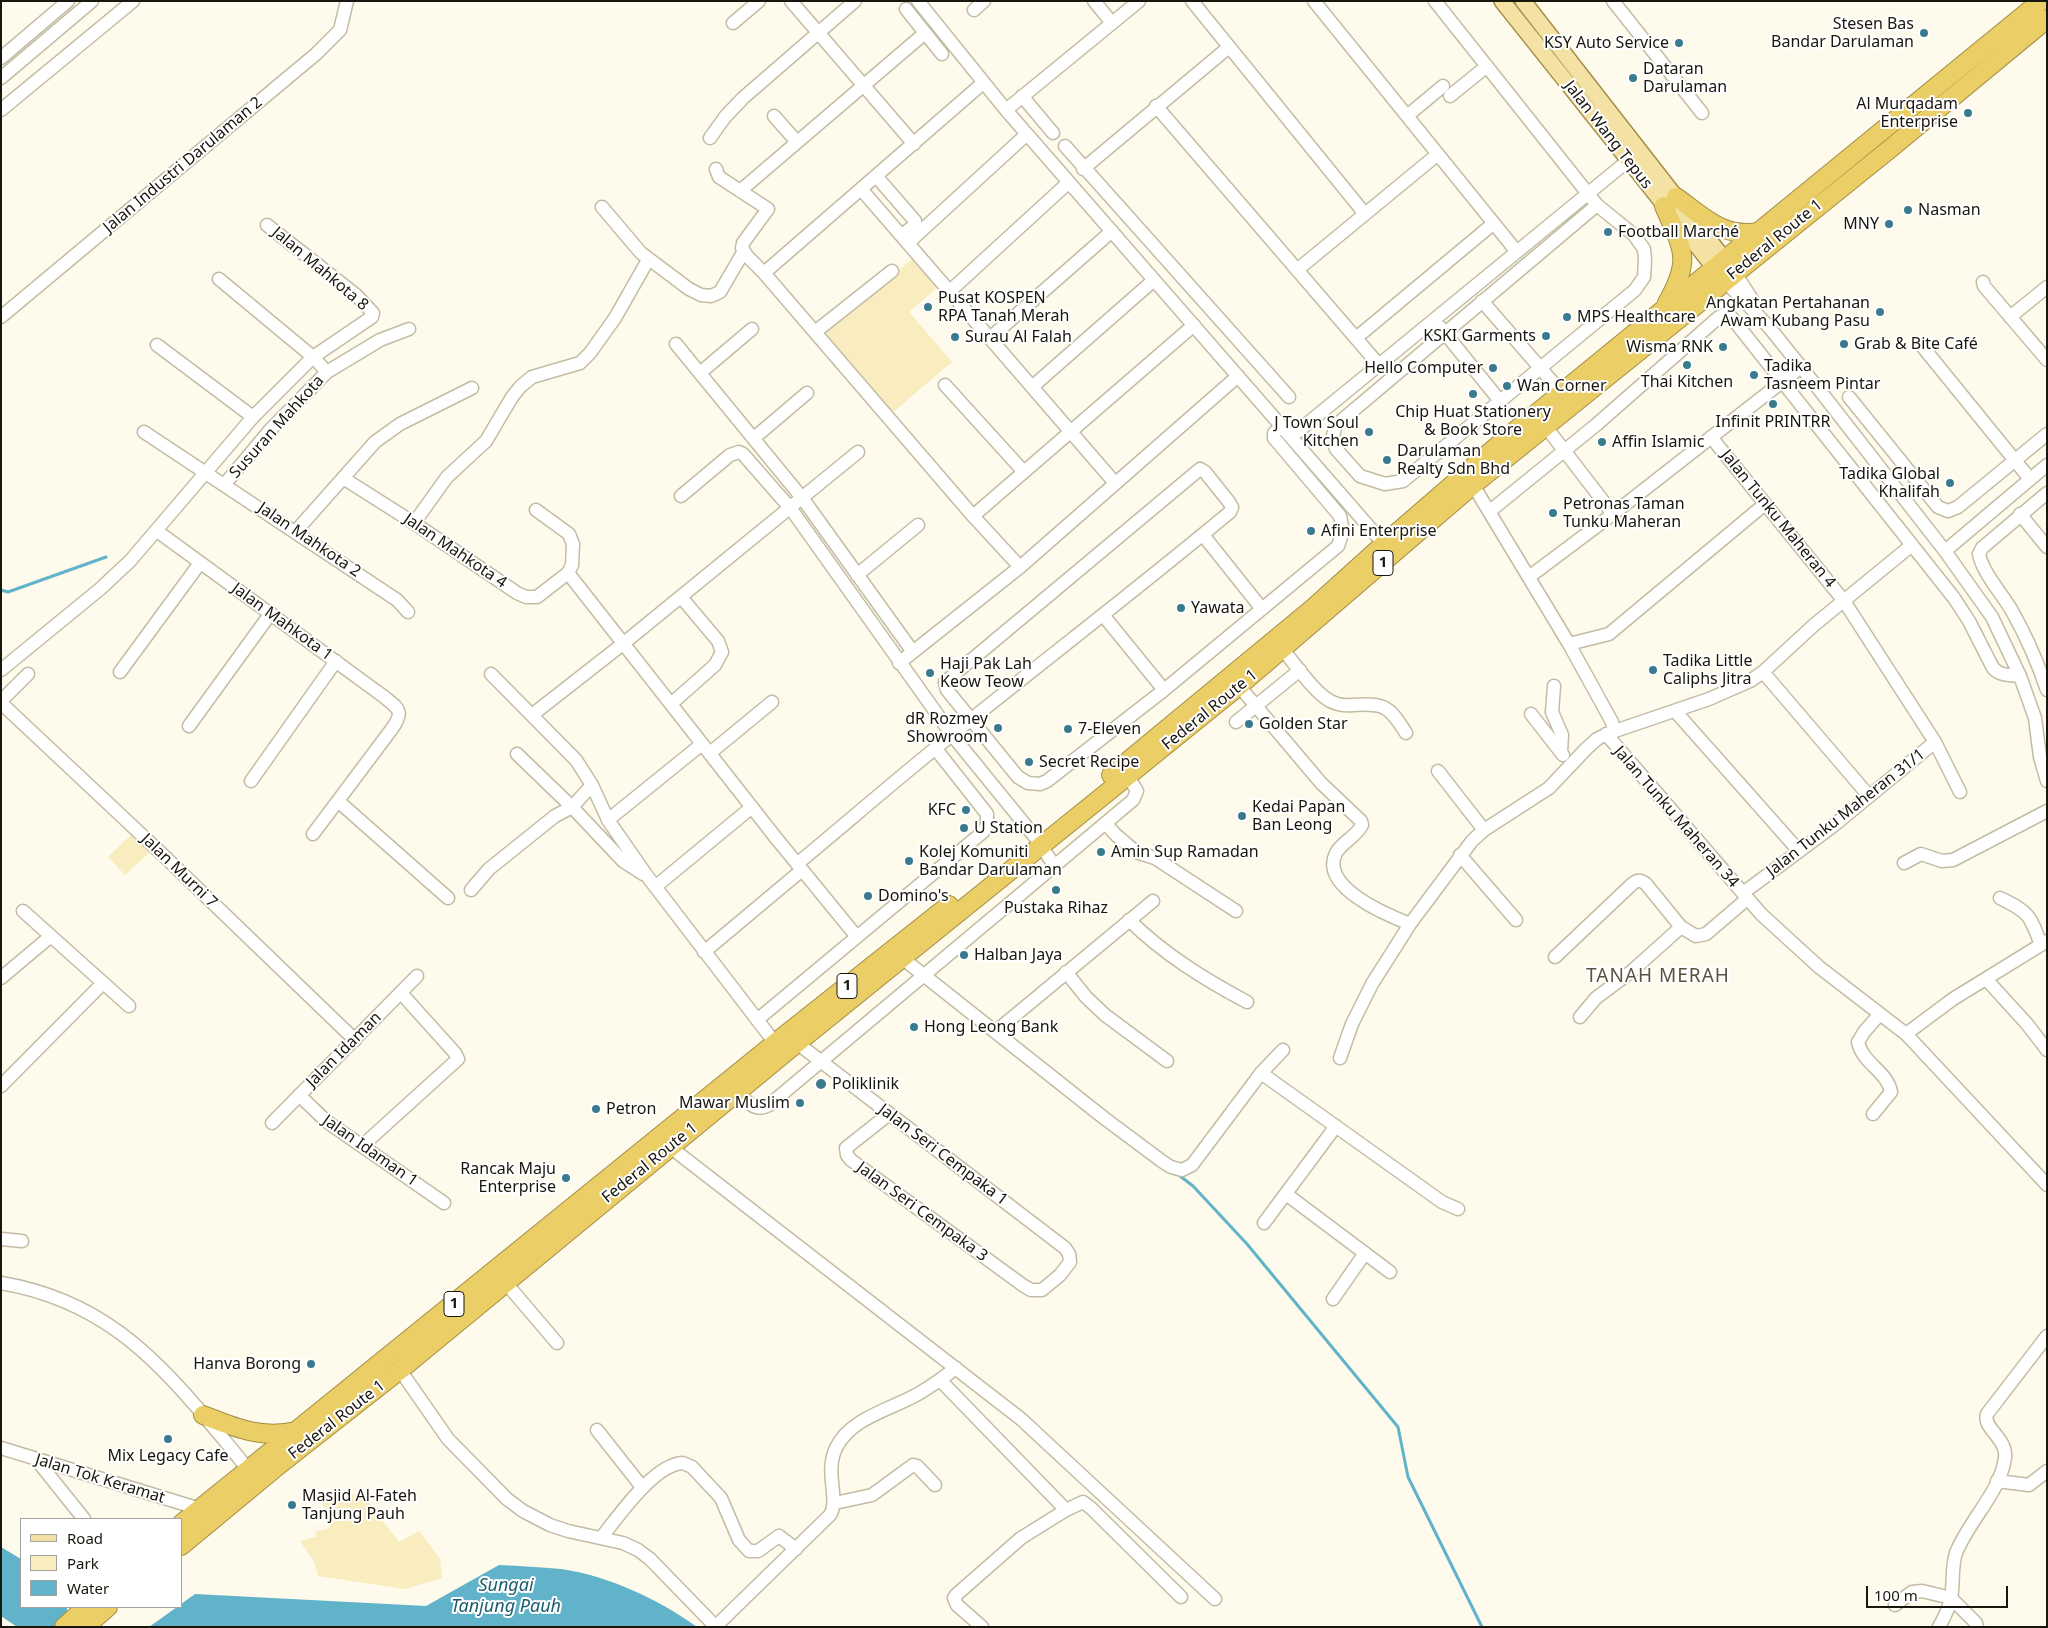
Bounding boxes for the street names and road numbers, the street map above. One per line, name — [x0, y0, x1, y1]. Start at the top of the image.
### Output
street label: Jalan Wang Tepus — [1560, 77, 1656, 193]
street label: Jalan Industri Darulaman 2 — [100, 93, 266, 237]
street label: Federal Route 1 — [1723, 196, 1827, 284]
street label: Jalan Mahkota 8 — [268, 223, 372, 315]
street label: Susuran Mahkota — [226, 372, 328, 482]
street label: Jalan Tunku Maheran 4 — [1716, 446, 1840, 592]
street label: Jalan Mahkota 2 — [254, 498, 364, 582]
street label: Jalan Mahkota 4 — [400, 509, 510, 593]
road number: 1 — [1373, 550, 1393, 576]
street label: Jalan Mahkota 1 — [228, 579, 336, 665]
street label: Federal Route 1 — [1158, 666, 1262, 754]
street label: Jalan Tunku Maheran 34 — [1609, 742, 1743, 892]
street label: Jalan Tunku Maheran 31/1 — [1763, 745, 1929, 881]
street label: Jalan Murni 7 — [137, 830, 221, 912]
road number: 1 — [837, 974, 857, 998]
street label: Jalan Idaman — [302, 1008, 386, 1092]
street label: Jalan Seri Cempaka 1 — [875, 1100, 1011, 1210]
street label: Jalan Idaman 1 — [319, 1111, 421, 1191]
street label: Federal Route 1 — [598, 1119, 702, 1207]
street label: Jalan Seri Cempaka 3 — [853, 1158, 991, 1266]
road number: 1 — [444, 1292, 464, 1316]
street label: Federal Route 1 — [285, 1376, 389, 1464]
street label: Jalan Tok Keramat — [33, 1450, 167, 1508]

